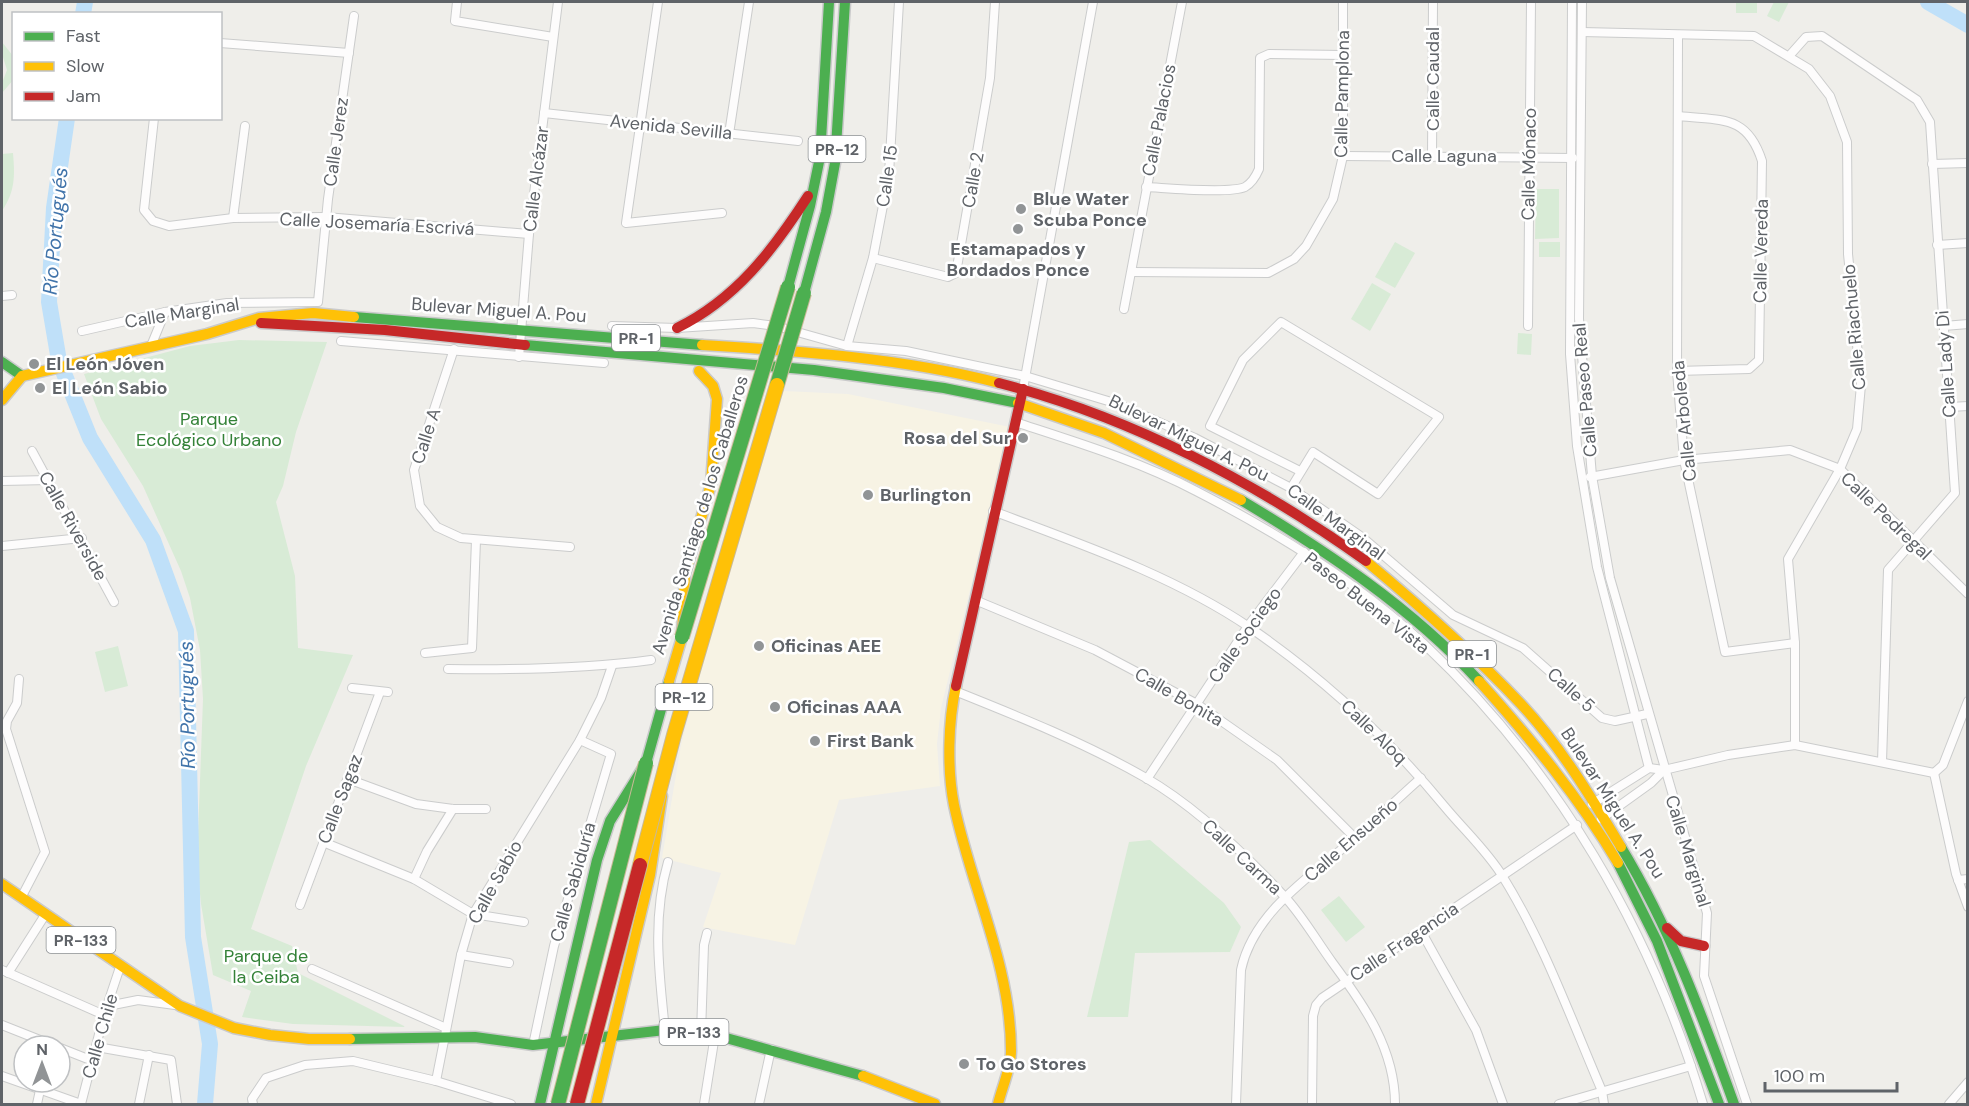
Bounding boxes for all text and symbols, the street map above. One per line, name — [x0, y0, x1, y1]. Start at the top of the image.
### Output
legend — [12, 12, 222, 120]
text: Fast — [66, 24, 101, 48]
street label: Calle Caudal — [1421, 27, 1445, 131]
street label: Calle Pamplona — [1329, 30, 1355, 158]
text: Slow — [66, 54, 105, 78]
street label: Calle Palacios — [1136, 62, 1182, 178]
text: Jam — [66, 84, 101, 108]
street label: Calle Jerez — [318, 96, 354, 188]
street label: Calle Mónaco — [1516, 107, 1542, 221]
street label: Avenida Sevilla — [609, 109, 733, 145]
street label: Calle Alcázar — [518, 124, 554, 233]
road number: PR-12 — [808, 136, 866, 162]
street label: Calle 15 — [871, 143, 903, 209]
street label: Calle Laguna — [1391, 144, 1497, 168]
street label: Calle 2 — [956, 150, 990, 210]
water label: Río Portugués — [36, 166, 74, 296]
place label: Blue Water Scuba Ponce — [1033, 187, 1147, 232]
street label: Calle Vereda — [1748, 199, 1774, 303]
marker: Blue Water Scuba Ponce — [1014, 202, 1028, 216]
street label: Calle Josemaría Escrivá — [279, 207, 475, 241]
marker: Estamapados y Bordados Ponce — [1011, 222, 1025, 236]
place label: Estamapados y Bordados Ponce — [946, 237, 1090, 282]
street label: Calle Riachuelo — [1837, 263, 1871, 391]
street label: Calle Marginal — [123, 292, 241, 334]
street label: Bulevar Miguel A. Pou — [411, 292, 587, 328]
street label: Calle Lady Di — [1930, 309, 1962, 419]
street label: Calle Paseo Real — [1567, 322, 1603, 458]
road number: PR-1 — [612, 325, 660, 351]
place label: El León Jóven — [46, 352, 164, 376]
marker: El León Jóven — [27, 357, 41, 371]
street label: Calle Arboleda — [1666, 359, 1702, 483]
street label: Avenida Santiago de los Caballeros — [646, 373, 754, 657]
place label: El León Sabio — [52, 376, 167, 400]
marker: El León Sabio — [33, 381, 47, 395]
street label: Bulevar Miguel A. Pou — [1105, 389, 1273, 487]
street label: Calle A — [406, 405, 446, 467]
park label: Parque Ecológico Urbano — [136, 407, 282, 452]
place label: Rosa del Sur — [904, 426, 1011, 450]
marker: Rosa del Sur — [1016, 431, 1030, 445]
street label: Calle Riverside — [33, 467, 113, 585]
street label: Calle Pedregal — [1835, 467, 1937, 565]
street label: Calle Marginal — [1282, 478, 1390, 566]
place label: Burlington — [880, 483, 971, 507]
marker: Burlington — [861, 488, 875, 502]
street label: Paseo Buena Vista — [1299, 547, 1435, 659]
street label: Calle Sociego — [1203, 582, 1287, 688]
place label: Oficinas AEE — [771, 634, 881, 658]
marker: Oficinas AEE — [752, 639, 766, 653]
water label: Río Portugués — [173, 641, 201, 769]
road number: PR-1 — [1448, 641, 1496, 667]
street label: Calle Bonita — [1130, 662, 1228, 732]
street label: Calle 5 — [1542, 662, 1600, 718]
road number: PR-12 — [656, 684, 712, 710]
street label: Calle Aloq — [1336, 694, 1412, 770]
place label: Oficinas AAA — [787, 695, 902, 719]
marker: Oficinas AAA — [768, 700, 782, 714]
street label: Bulevar Miguel A. Pou — [1555, 723, 1671, 883]
place label: First Bank — [827, 729, 915, 753]
marker: First Bank — [808, 734, 822, 748]
street label: Calle Sagaz — [312, 751, 368, 847]
street label: Calle Marginal — [1660, 792, 1716, 910]
street label: Calle Ensueño — [1299, 793, 1403, 887]
street label: Calle Carma — [1197, 814, 1287, 900]
street label: Calle Sabiduría — [544, 819, 602, 945]
street label: Calle Sabio — [462, 836, 528, 928]
street label: Calle Fragancia — [1345, 897, 1463, 987]
road number: PR-133 — [46, 927, 116, 953]
park label: Parque de la Ceiba — [224, 944, 308, 989]
street label: Calle Chile — [76, 991, 124, 1081]
road number: PR-133 — [660, 1019, 728, 1045]
north arrow — [12, 1034, 72, 1094]
text: N — [36, 1039, 48, 1060]
place label: To Go Stores — [976, 1052, 1087, 1076]
scale bar — [1765, 1055, 1897, 1093]
marker: To Go Stores — [957, 1057, 971, 1071]
text: 100 m — [1774, 1064, 1825, 1088]

